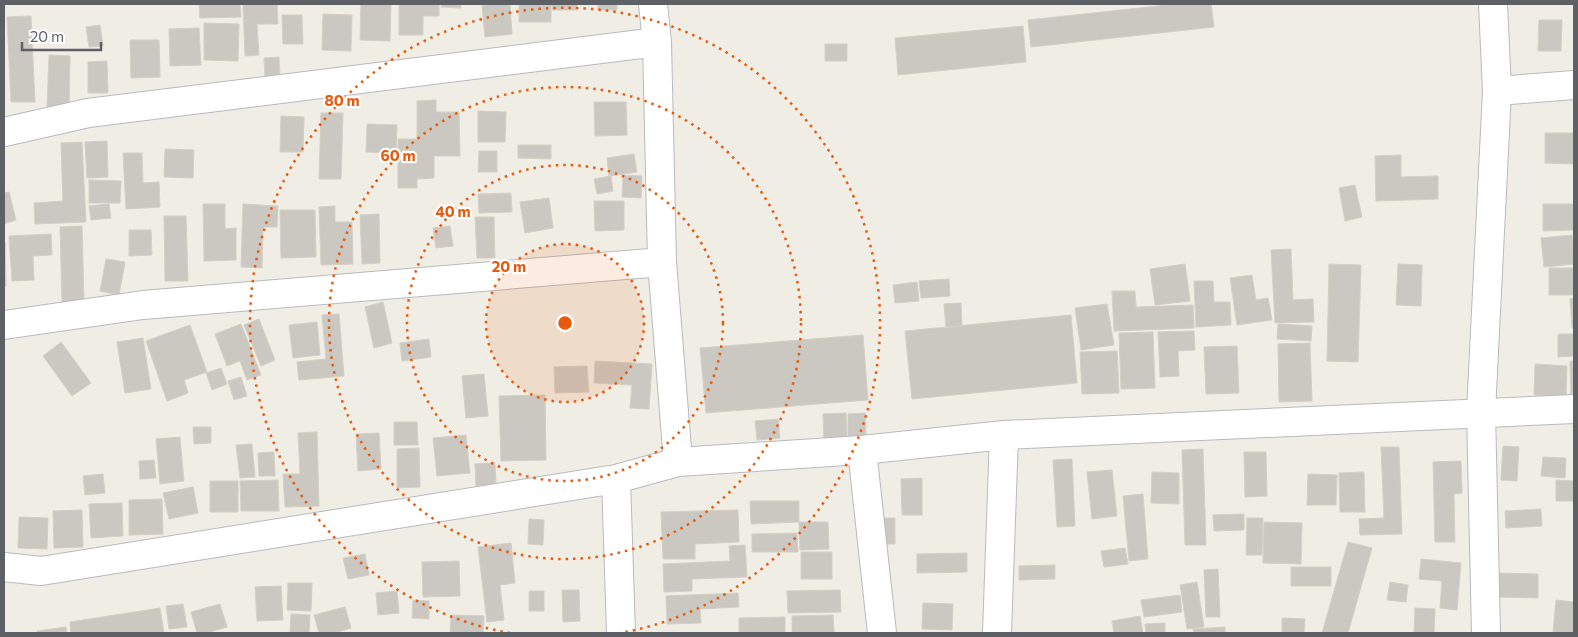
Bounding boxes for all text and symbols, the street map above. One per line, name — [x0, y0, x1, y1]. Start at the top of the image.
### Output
scale bar — [22, 20, 101, 52]
text: 20 m — [30, 27, 64, 45]
text: 80 m — [324, 91, 360, 109]
text: 60 m — [380, 146, 416, 164]
text: 40 m — [435, 202, 471, 220]
text: 20 m — [492, 257, 526, 275]
centre of rings — [556, 314, 574, 332]

